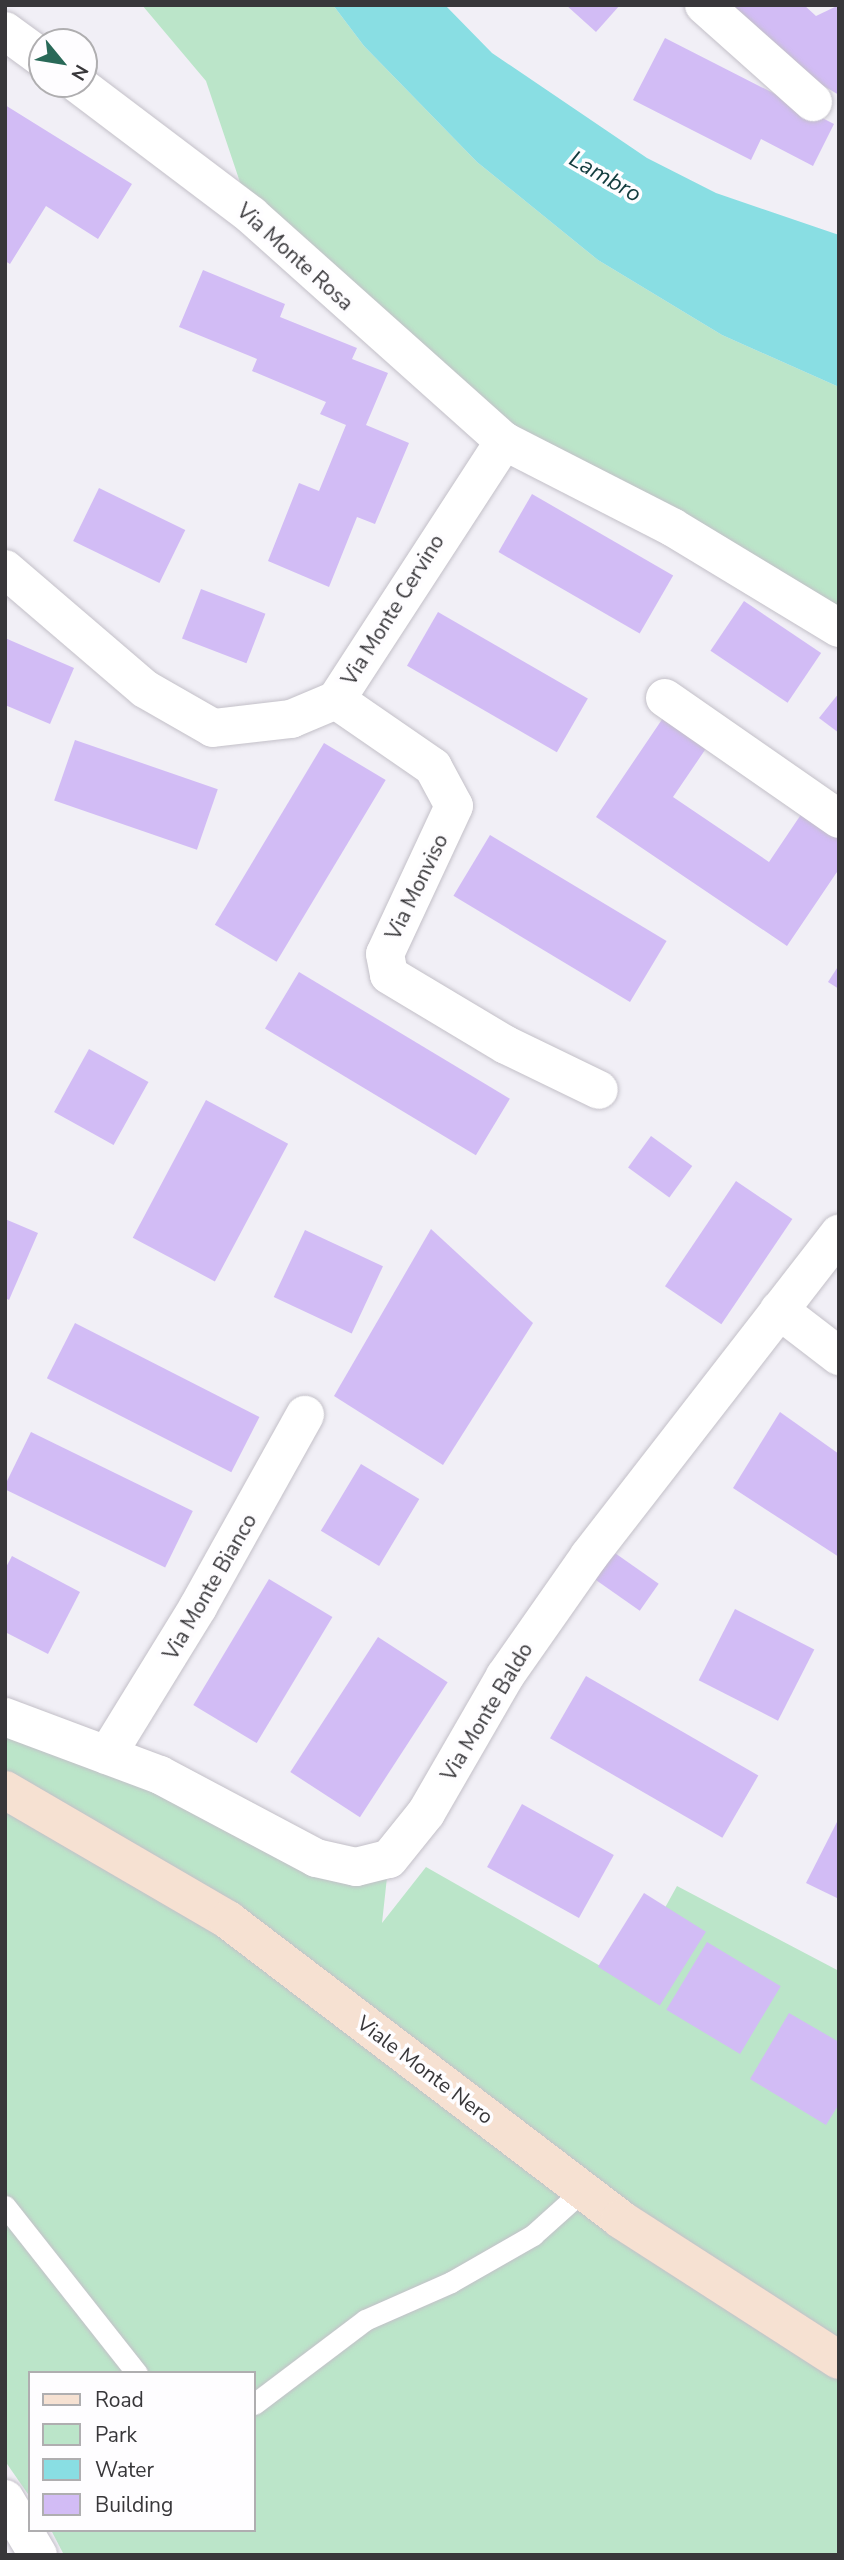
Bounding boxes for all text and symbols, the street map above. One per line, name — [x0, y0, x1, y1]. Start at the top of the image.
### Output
north arrow — [28, 28, 98, 98]
text: N — [65, 60, 94, 85]
water label: Lambro — [564, 145, 646, 209]
street label: Via Monte Rosa — [232, 198, 358, 316]
street label: Via Monte Cervino — [336, 530, 450, 690]
street label: Via Monviso — [381, 830, 453, 944]
street label: Via Monte Bianco — [158, 1509, 262, 1665]
street label: Via Monte Baldo — [436, 1638, 538, 1786]
street label: Viale Monte Nero — [352, 2010, 498, 2130]
legend — [28, 2371, 256, 2532]
text: Road — [95, 2386, 144, 2414]
text: Park — [95, 2421, 137, 2449]
text: Water — [95, 2456, 154, 2484]
text: Building — [95, 2491, 173, 2519]

